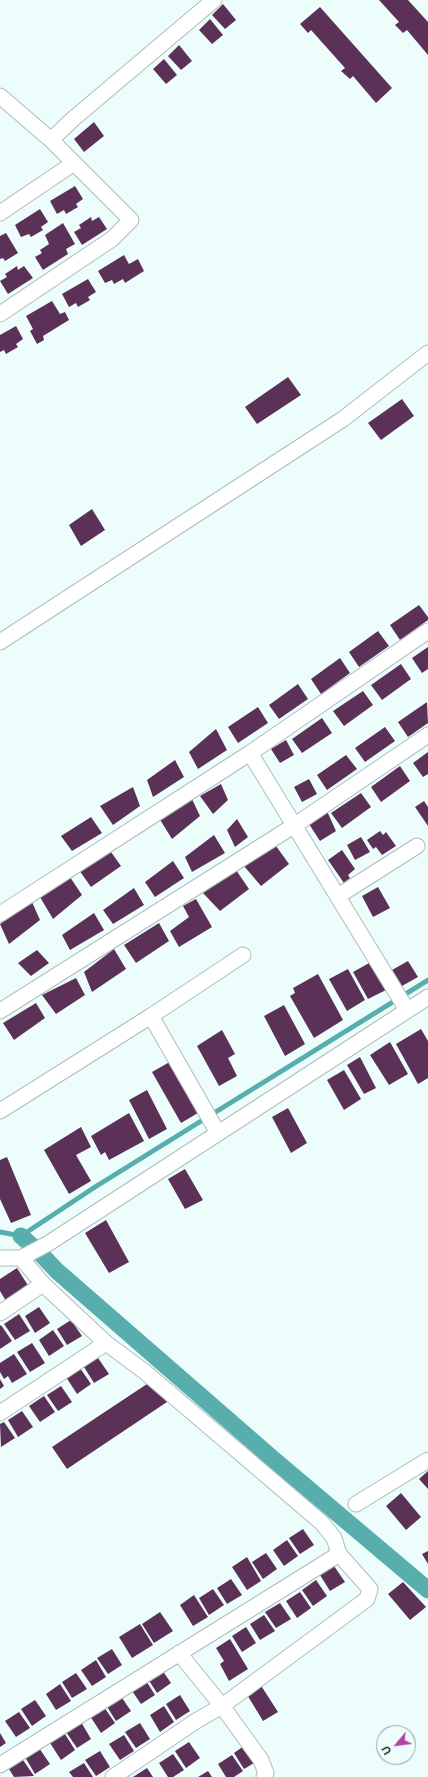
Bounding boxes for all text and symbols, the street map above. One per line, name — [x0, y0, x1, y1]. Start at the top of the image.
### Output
north arrow — [376, 1725, 416, 1765]
text: U — [377, 1743, 394, 1758]

